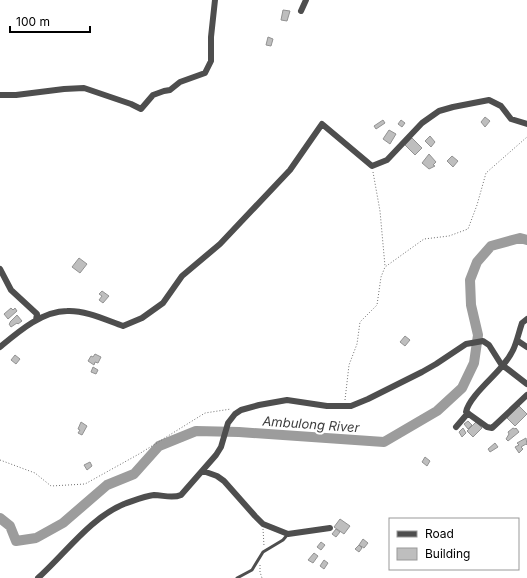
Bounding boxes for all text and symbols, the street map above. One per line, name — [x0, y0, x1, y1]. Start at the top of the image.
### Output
scale bar — [10, 8, 90, 34]
text: 100 m — [16, 14, 50, 29]
water label: Ambulong River — [261, 413, 361, 435]
legend — [389, 518, 519, 570]
text: Road — [425, 526, 454, 541]
text: Building — [425, 546, 470, 561]

